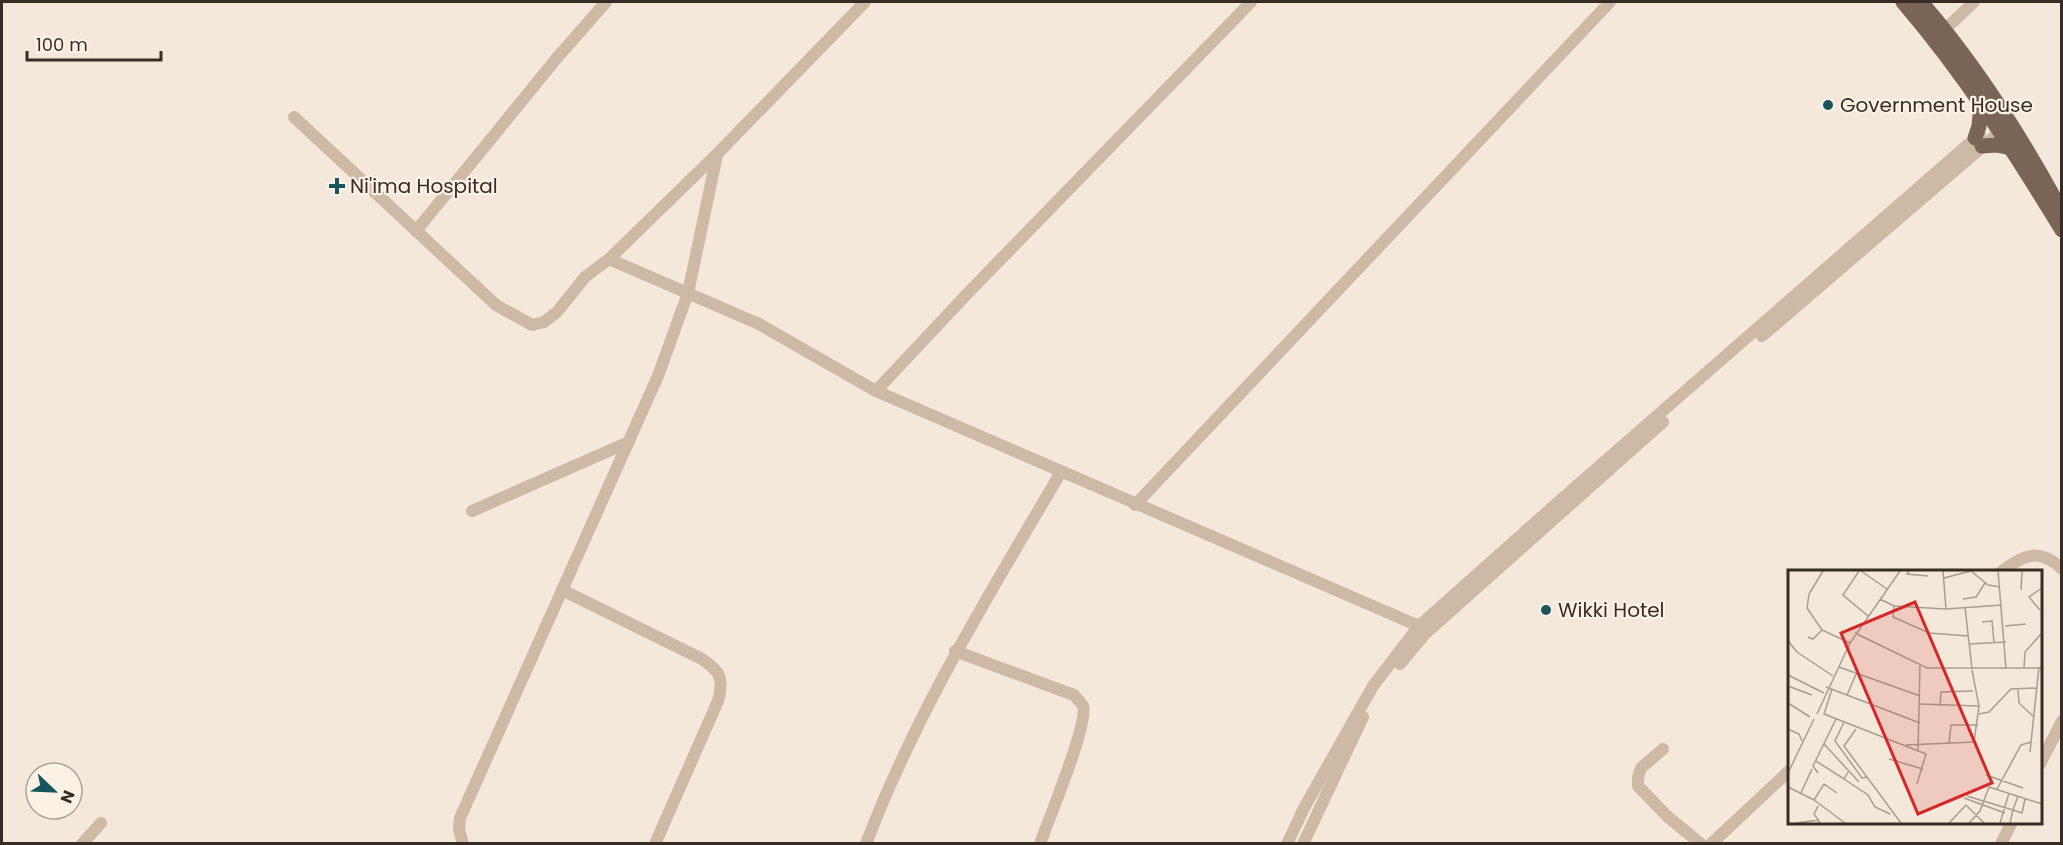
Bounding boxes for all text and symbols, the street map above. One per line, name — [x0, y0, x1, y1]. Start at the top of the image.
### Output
scale bar — [27, 24, 160, 62]
text: 100 m — [36, 32, 88, 57]
place label: Government House — [1840, 91, 2033, 119]
marker: Government House — [1821, 98, 1835, 112]
place label: Ni'ima Hospital — [350, 172, 498, 200]
marker: Ni'ima Hospital — [328, 177, 346, 195]
inset map — [1788, 570, 2042, 824]
place label: Wikki Hotel — [1558, 596, 1665, 624]
marker: Wikki Hotel — [1539, 603, 1553, 617]
north arrow — [24, 761, 84, 821]
text: N — [54, 787, 80, 807]

